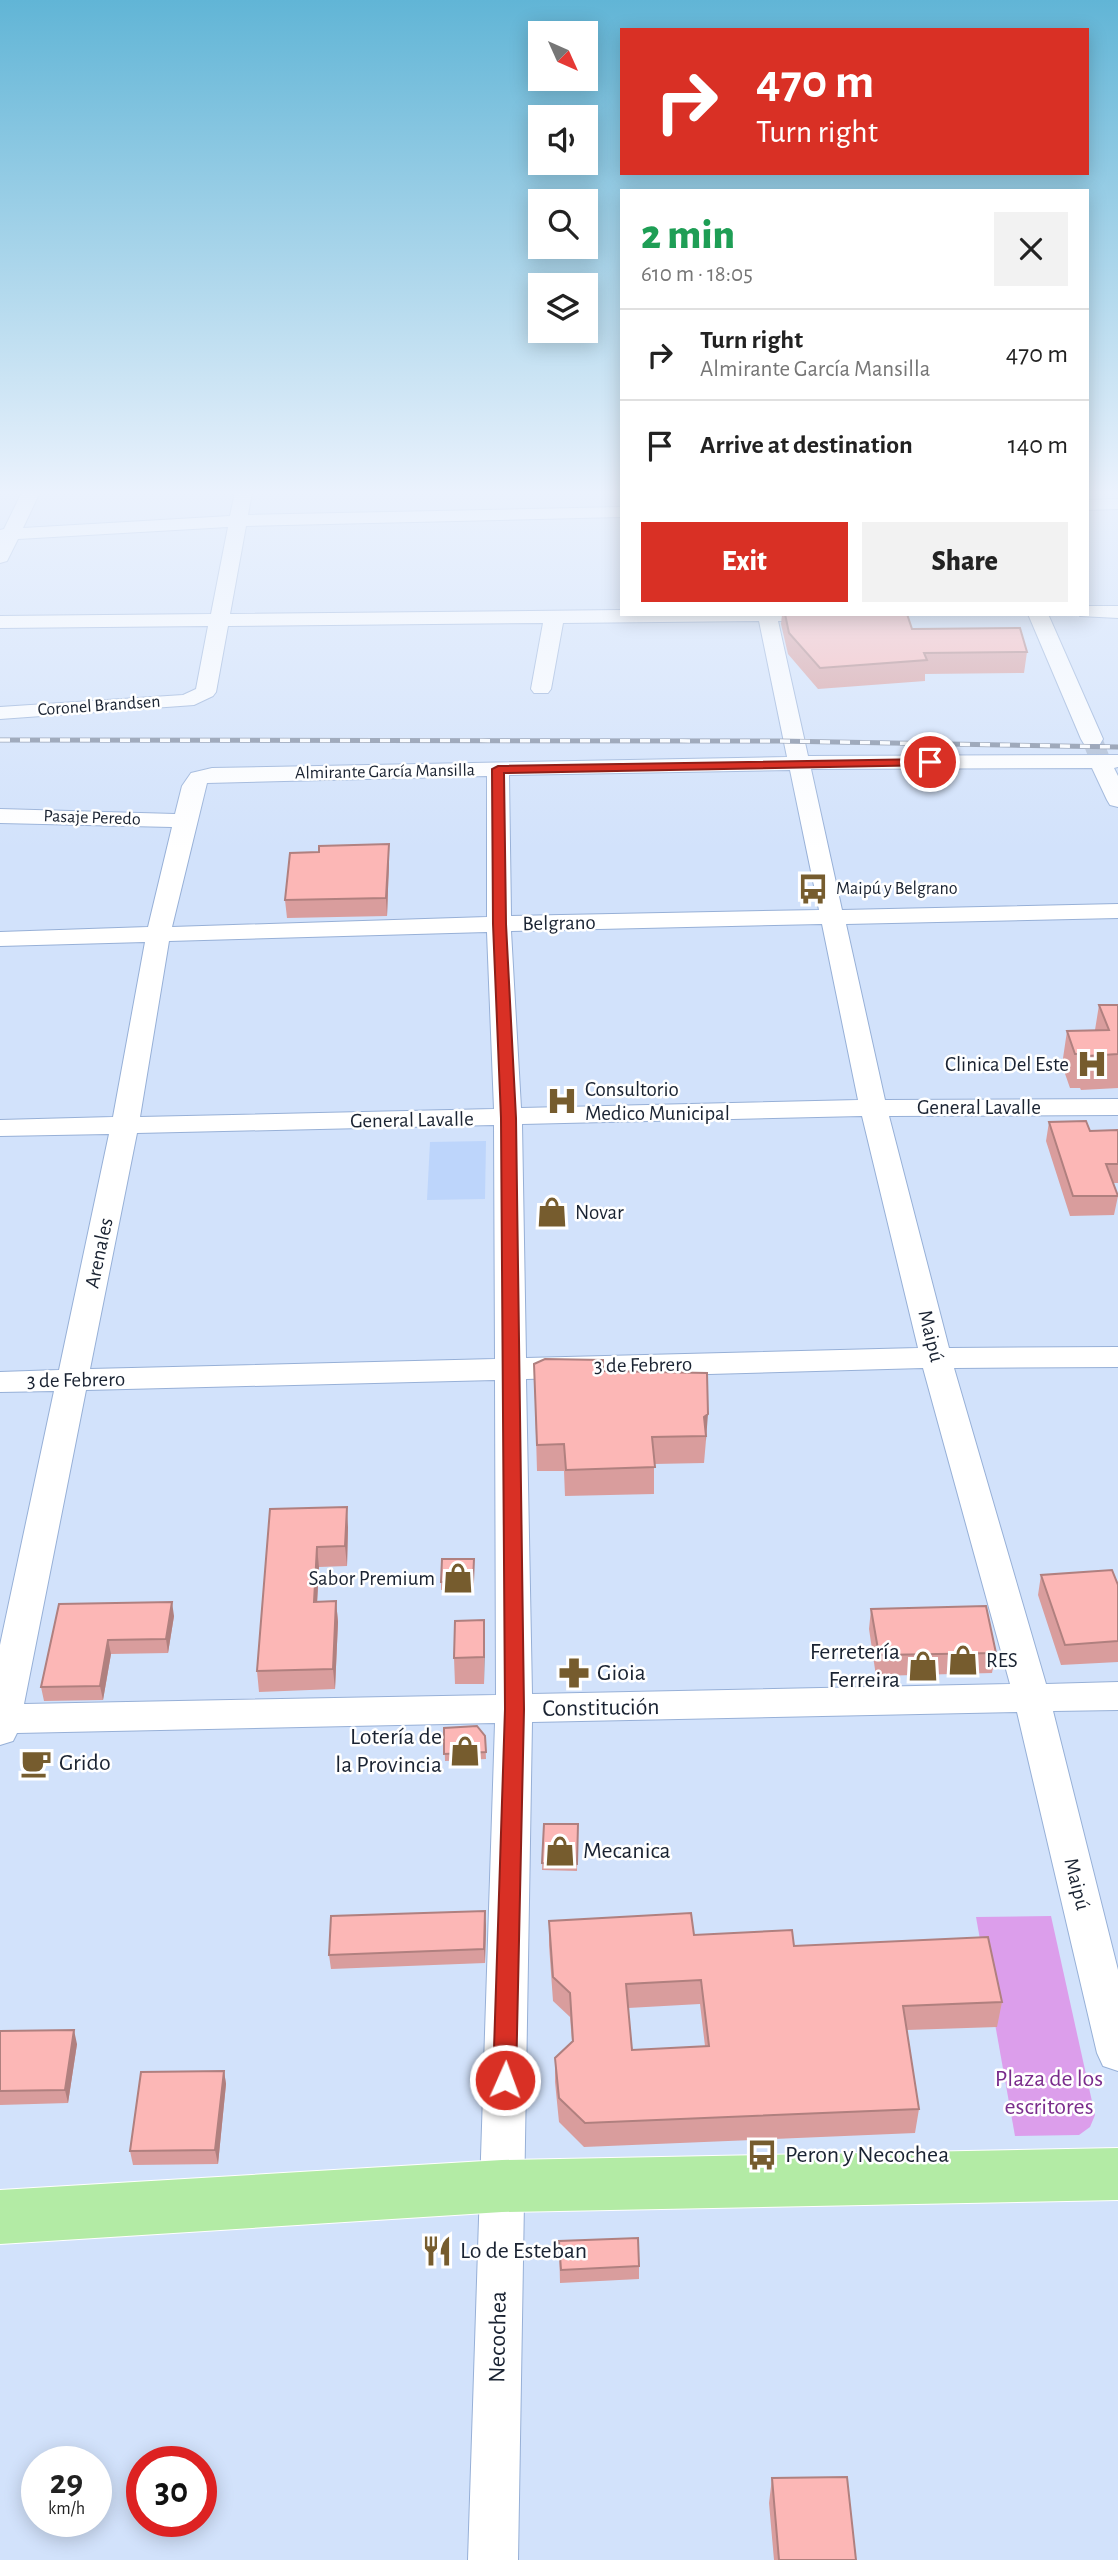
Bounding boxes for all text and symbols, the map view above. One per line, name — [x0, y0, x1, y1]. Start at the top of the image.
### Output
north arrow — [528, 21, 598, 91]
map controls — [528, 21, 598, 343]
icon: right — [641, 56, 732, 147]
text: 470 m — [756, 58, 874, 107]
button: sound — [528, 105, 598, 175]
text: Turn right — [756, 116, 878, 148]
button: search — [528, 189, 598, 259]
button: close — [994, 212, 1068, 286]
text: 2 min — [641, 214, 735, 256]
text: 610 m · 18:05 — [641, 263, 753, 286]
button: layers — [528, 273, 598, 343]
text: Turn right — [700, 327, 803, 353]
icon: right — [641, 336, 679, 374]
text: 470 m — [1006, 341, 1068, 367]
text: Almirante García Mansilla — [700, 358, 930, 381]
icon: arrive — [641, 427, 679, 465]
text: Arrive at destination — [700, 432, 913, 458]
text: 140 m — [1008, 432, 1068, 458]
button: Exit — [641, 522, 848, 602]
button: Share — [862, 522, 1068, 602]
street label: Coronel Brandsen — [37, 693, 161, 719]
pin — [900, 732, 960, 792]
icon: arrive — [911, 743, 949, 781]
street label: Almirante García Mansilla — [295, 761, 475, 783]
street label: Pasaje Peredo — [43, 807, 141, 829]
bus stop icon: Maipú y Belgrano — [796, 872, 830, 906]
place label: Maipú y Belgrano — [836, 880, 958, 898]
street label: Belgrano — [522, 912, 596, 934]
hospital icon: Clinica Del Este — [1075, 1047, 1109, 1081]
place label: Clinica Del Este — [945, 1054, 1069, 1075]
place label: Consultorio Medico Municipal — [585, 1079, 730, 1124]
hospital icon: Consultorio Medico Municipal — [545, 1084, 579, 1118]
street label: General Lavalle — [917, 1097, 1041, 1118]
street label: General Lavalle — [350, 1108, 474, 1132]
shop icon: Novar — [535, 1195, 569, 1229]
place label: Novar — [575, 1202, 624, 1223]
street label: Arenales — [81, 1216, 117, 1290]
street label: Maipú — [914, 1308, 948, 1364]
street label: 3 de Febrero — [594, 1354, 692, 1376]
street label: 3 de Febrero — [27, 1369, 125, 1391]
shop icon: Sabor Premium — [441, 1561, 475, 1595]
place label: Sabor Premium — [308, 1568, 435, 1589]
place label: Ferretería Ferreira — [810, 1640, 900, 1692]
shop icon: RES — [946, 1643, 980, 1677]
shop icon: Ferretería Ferreira — [906, 1649, 940, 1683]
place label: RES — [986, 1650, 1018, 1671]
pharmacy icon: Gioia — [557, 1656, 591, 1690]
place label: Gioia — [597, 1661, 646, 1685]
street label: Constitución — [542, 1695, 660, 1721]
place label: Lotería de la Provincia — [335, 1725, 442, 1777]
shop icon: Lotería de la Provincia — [448, 1734, 482, 1768]
cafe icon: Grido — [19, 1746, 53, 1780]
place label: Grido — [59, 1751, 111, 1775]
shop icon: Mecanica — [543, 1834, 577, 1868]
place label: Mecanica — [583, 1839, 671, 1863]
street label: Maipú — [1060, 1856, 1094, 1912]
position arrow — [468, 2043, 542, 2117]
park label: Plaza de los escritores — [995, 2067, 1103, 2119]
bus stop icon: Peron y Necochea — [745, 2138, 779, 2172]
place label: Peron y Necochea — [785, 2143, 949, 2167]
restaurant icon: Lo de Esteban — [420, 2234, 454, 2268]
place label: Lo de Esteban — [460, 2239, 587, 2263]
street label: Necochea — [485, 2291, 511, 2383]
speed limit sign: 30 — [126, 2446, 217, 2537]
text: 29 — [50, 2465, 83, 2500]
text: km/h — [48, 2500, 85, 2518]

